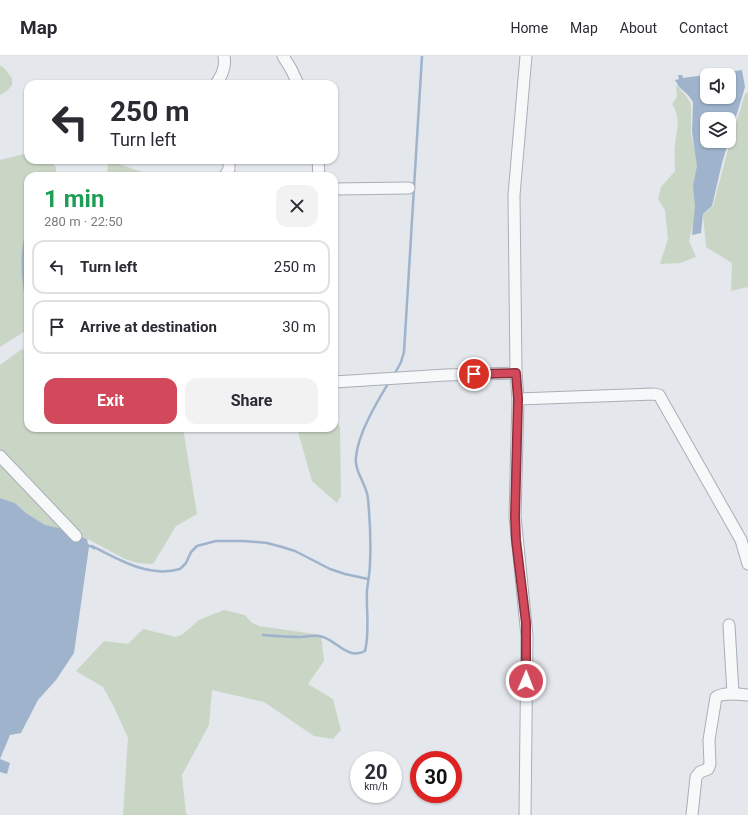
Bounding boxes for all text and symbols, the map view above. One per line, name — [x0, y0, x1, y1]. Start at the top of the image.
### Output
text: Map — [20, 16, 58, 39]
text: Home — [510, 20, 548, 36]
text: Map — [570, 20, 598, 36]
text: About — [620, 20, 657, 36]
text: Contact — [679, 20, 728, 36]
map controls — [700, 68, 736, 148]
button: sound — [700, 68, 736, 104]
text: 250 m — [110, 95, 189, 128]
icon: left — [44, 96, 96, 148]
button: layers — [700, 112, 736, 148]
text: Turn left — [110, 129, 176, 150]
text: 1 min — [44, 185, 104, 213]
button: close — [276, 185, 318, 227]
text: 280 m · 22:50 — [44, 214, 123, 229]
icon: left — [46, 256, 68, 278]
text: Turn left — [80, 258, 137, 276]
text: 250 m — [274, 258, 316, 276]
icon: arrive — [46, 316, 68, 338]
text: Arrive at destination — [80, 318, 217, 336]
text: 30 m — [282, 318, 316, 336]
pin — [457, 357, 491, 391]
icon: arrive — [463, 363, 485, 385]
button: Exit — [44, 378, 177, 424]
button: Share — [185, 378, 318, 424]
position arrow — [505, 660, 547, 702]
speed limit sign: 30 — [410, 751, 462, 803]
text: 20 — [365, 760, 387, 784]
text: km/h — [364, 781, 388, 792]

